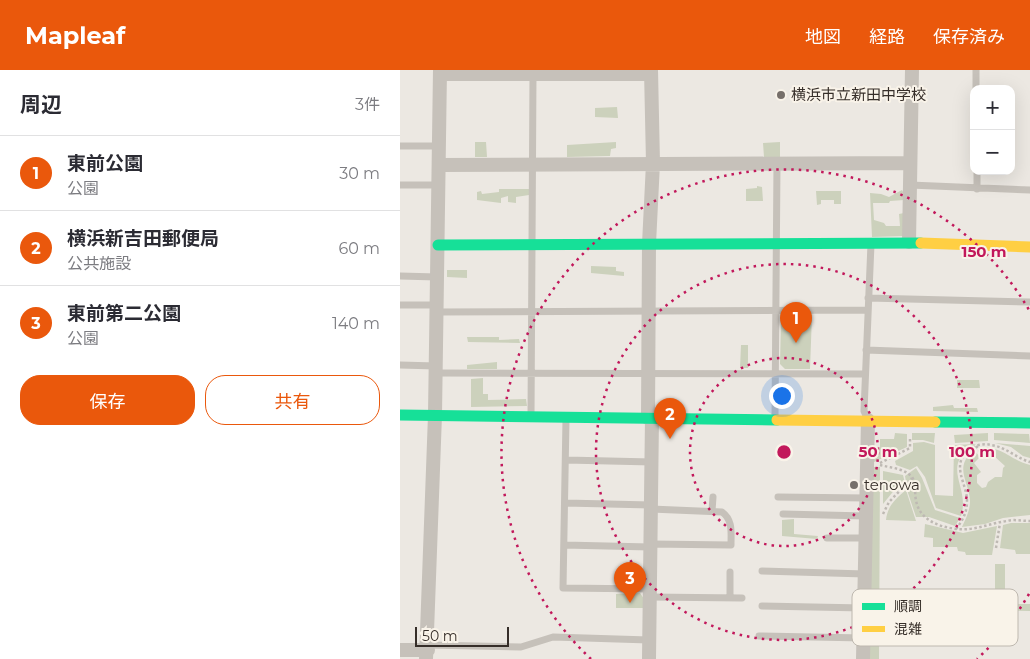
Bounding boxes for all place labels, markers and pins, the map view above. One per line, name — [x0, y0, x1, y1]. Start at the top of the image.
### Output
place label: 横浜市立新田中学校 — [791, 85, 926, 104]
marker: 横浜市立新田中学校 — [775, 89, 787, 101]
pin: 1 — [780, 302, 812, 343]
pin: 2 — [654, 398, 686, 439]
centre of rings — [775, 443, 793, 461]
place label: tenowa — [864, 475, 920, 494]
marker: tenowa — [848, 479, 860, 491]
pin: 3 — [614, 562, 646, 603]

